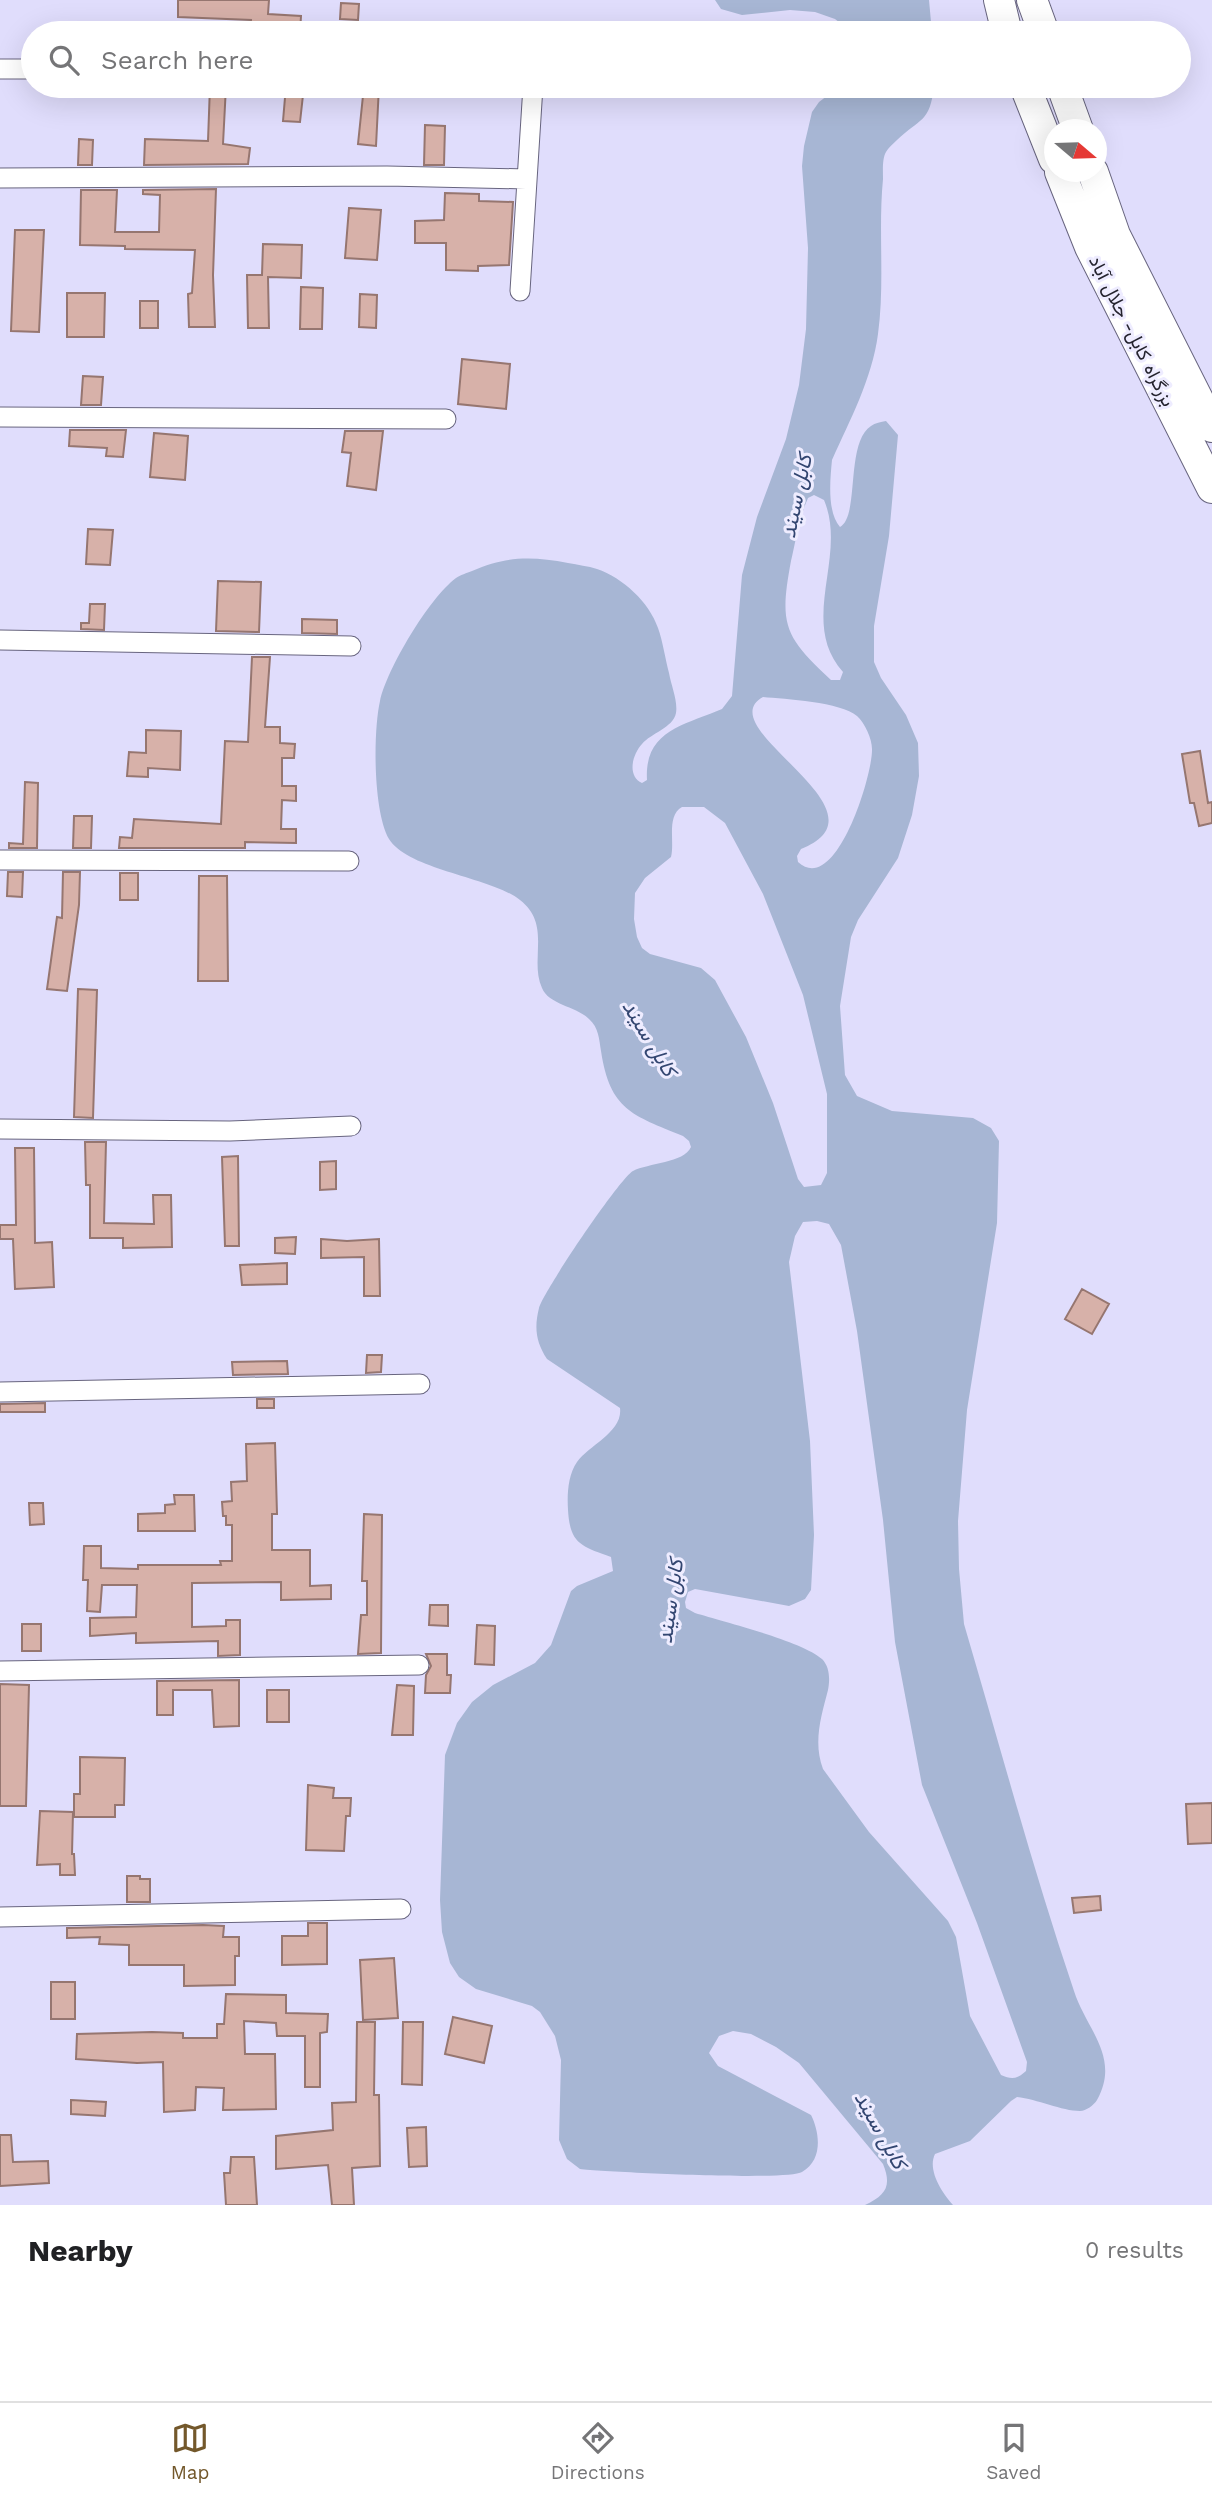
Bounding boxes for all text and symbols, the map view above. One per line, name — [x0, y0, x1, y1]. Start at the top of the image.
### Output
search box — [21, 21, 1191, 98]
icon: search — [45, 41, 83, 79]
text: Search here — [101, 45, 253, 75]
north arrow — [1044, 119, 1107, 182]
street label: بزرگراه کابل- جلال آباد — [1084, 252, 1180, 410]
water label: کابل سيند — [775, 448, 819, 540]
water label: کابل سيند — [617, 995, 684, 1084]
water label: کابل سيند — [652, 1554, 690, 1645]
water label: کابل سيند — [849, 2087, 914, 2177]
text: Nearby — [28, 2233, 133, 2268]
text: 0 results — [1085, 2237, 1184, 2264]
tab: Map — [171, 2419, 209, 2484]
tab: Directions — [551, 2419, 645, 2484]
tab: Saved — [986, 2419, 1041, 2484]

